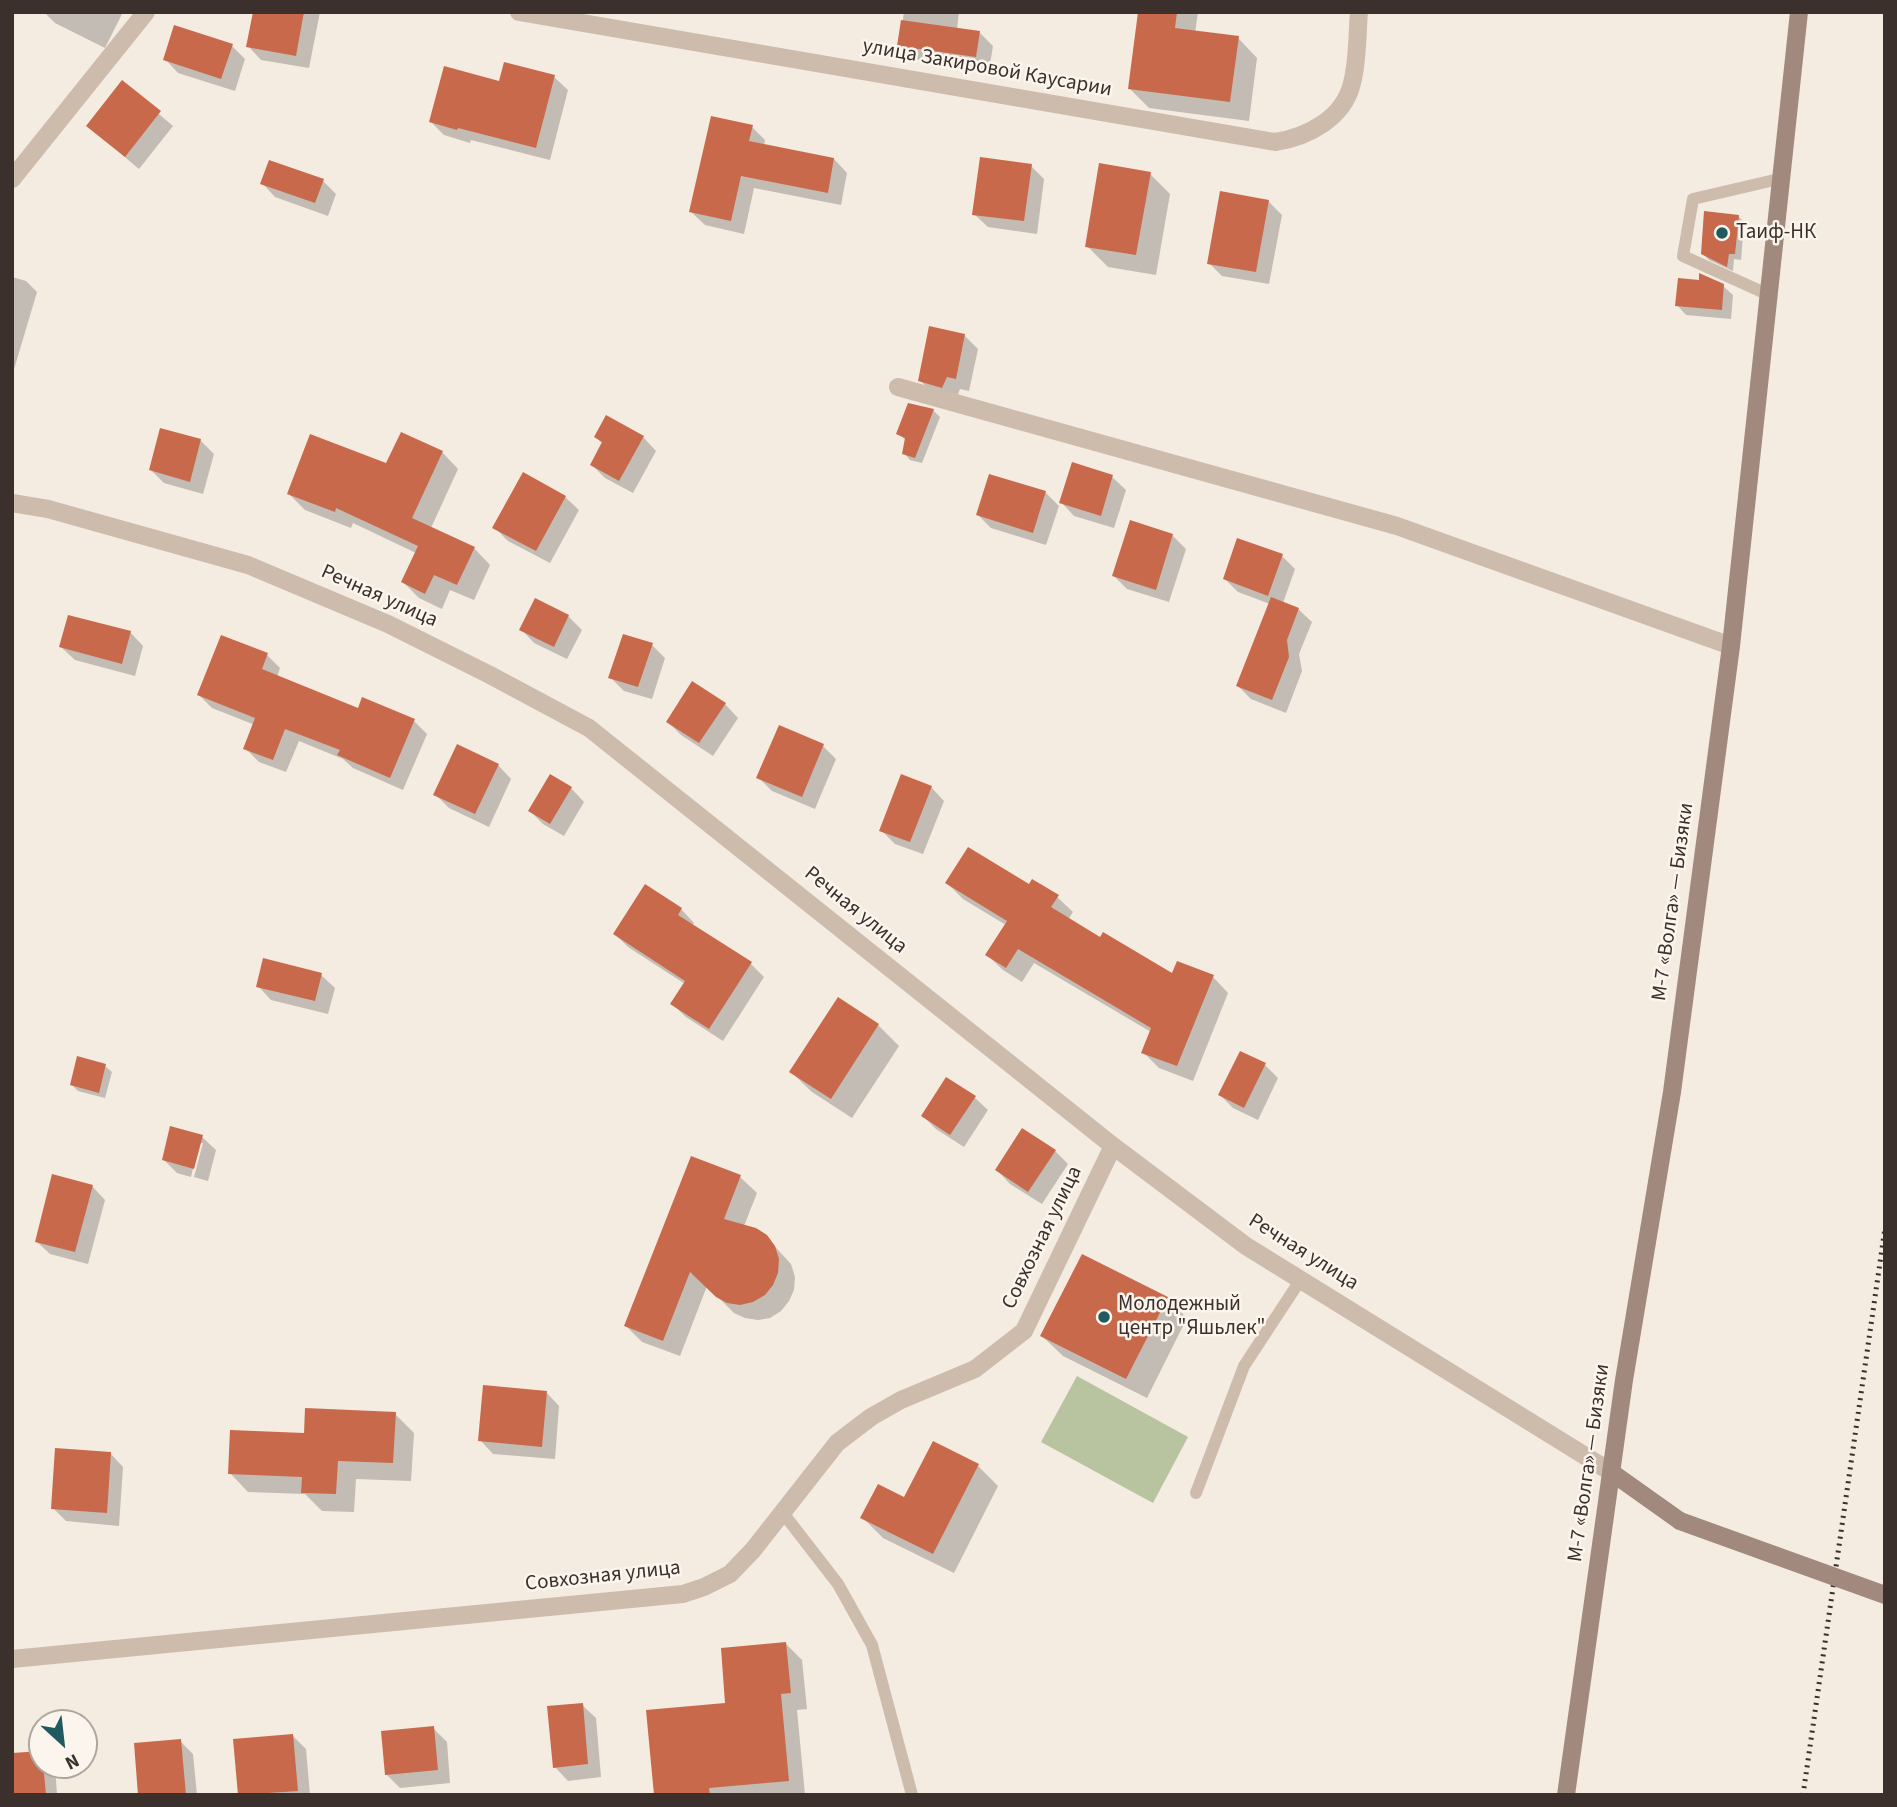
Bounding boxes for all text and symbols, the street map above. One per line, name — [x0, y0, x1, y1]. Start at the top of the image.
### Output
street label: улица Закировой Каусарии — [860, 35, 1114, 103]
place label: Таиф-НК — [1736, 220, 1816, 246]
marker: Таиф-НК — [1714, 225, 1730, 241]
street label: Речная улица — [317, 560, 441, 634]
street label: М-7 «Волга» — Бизяки — [1648, 801, 1700, 1003]
street label: Речная улица — [798, 862, 912, 960]
street label: Совхозная улица — [997, 1162, 1089, 1314]
street label: Речная улица — [1243, 1209, 1363, 1297]
place label: Молодежный центр "Яшьлек" — [1118, 1292, 1266, 1342]
marker: Молодежный центр "Яшьлек" — [1096, 1309, 1112, 1325]
street label: М-7 «Волга» — Бизяки — [1564, 1362, 1616, 1564]
street label: Совхозная улица — [524, 1556, 682, 1598]
north arrow — [28, 1709, 98, 1779]
text: N — [60, 1746, 84, 1776]

